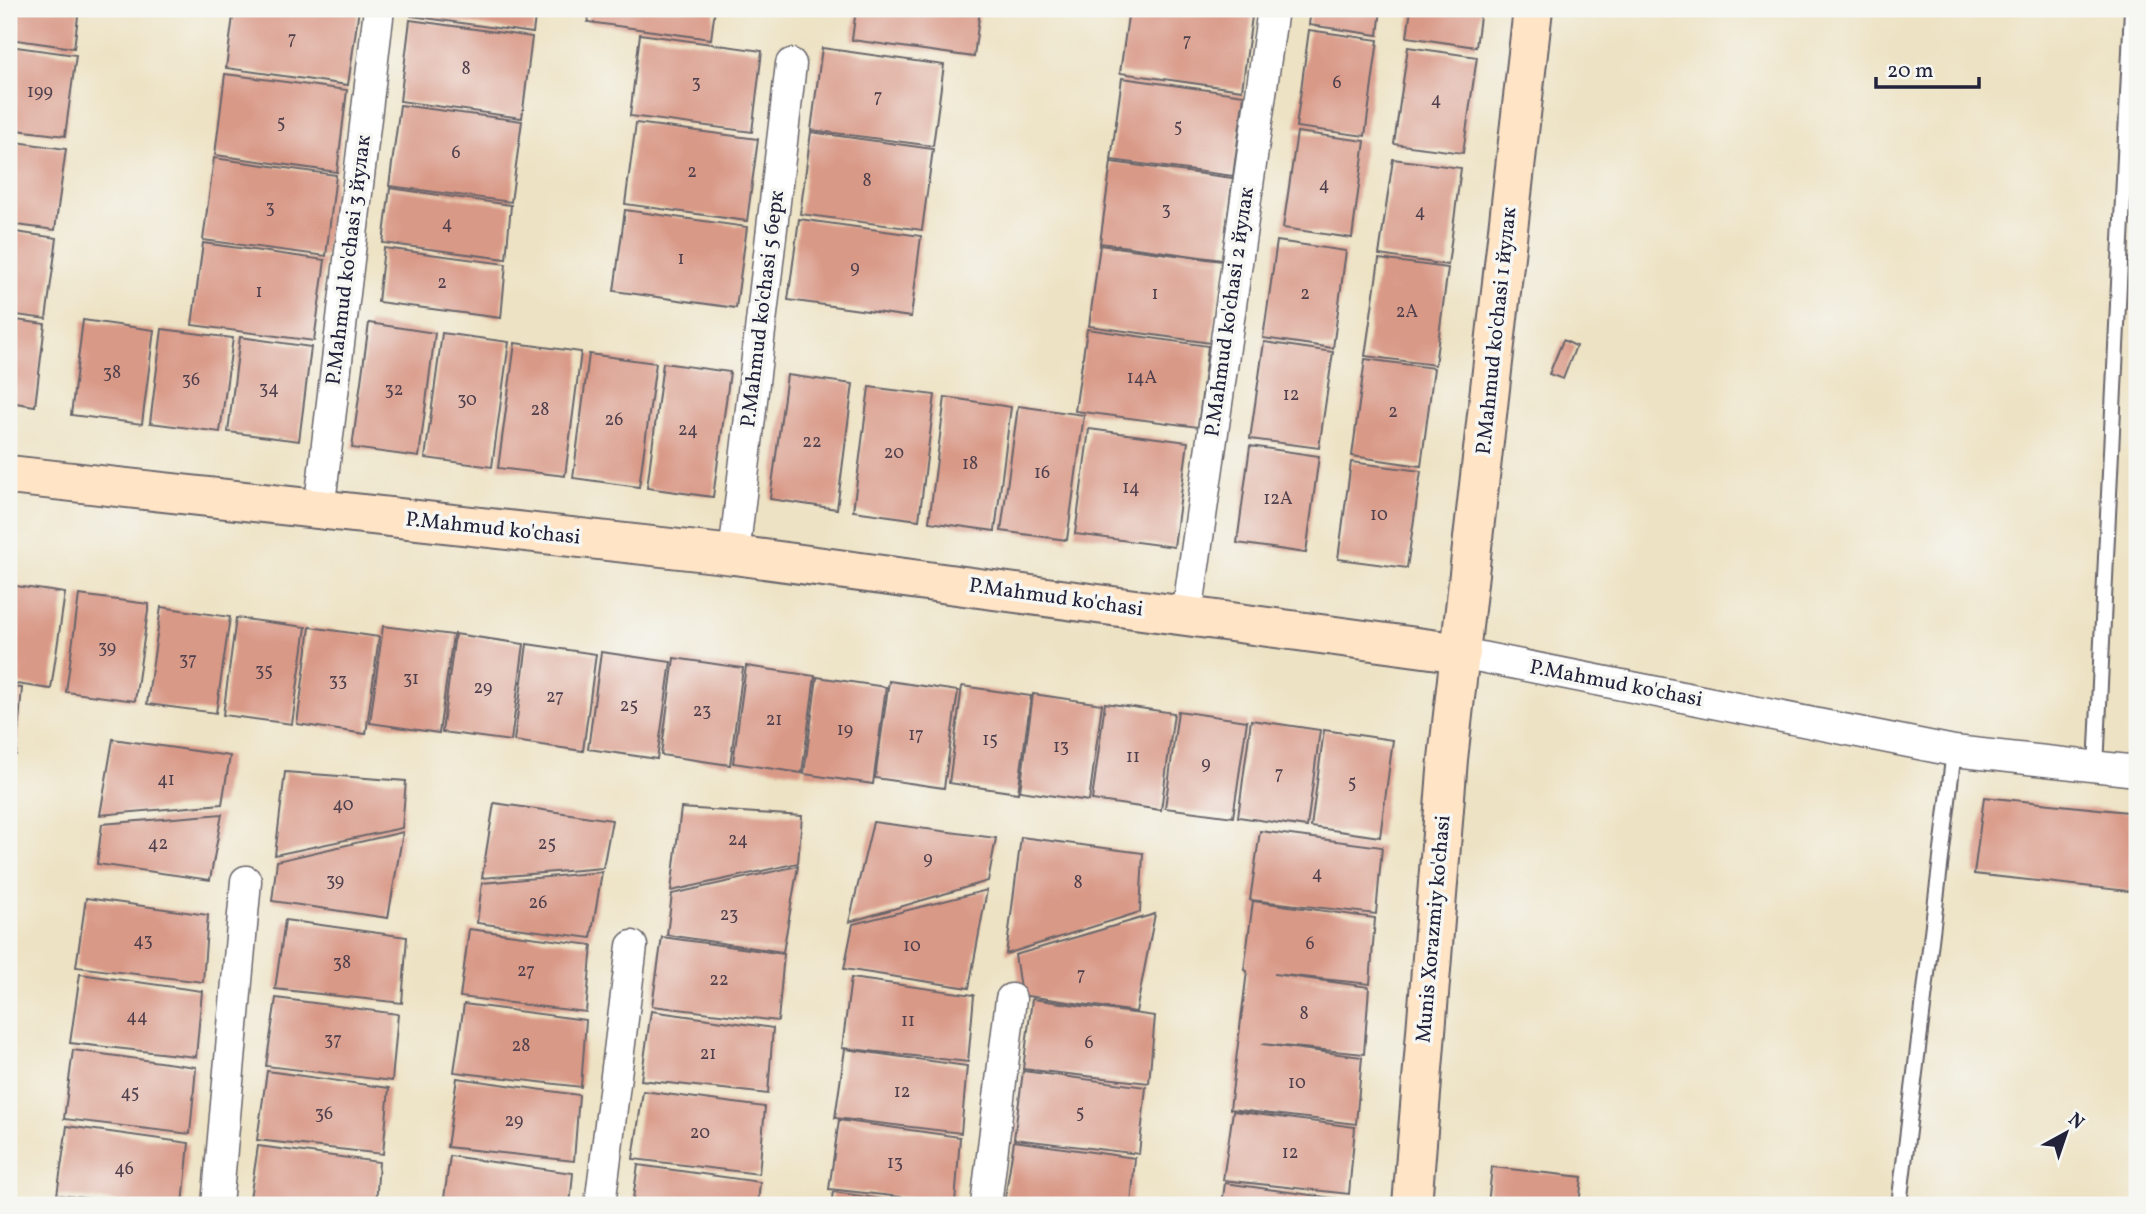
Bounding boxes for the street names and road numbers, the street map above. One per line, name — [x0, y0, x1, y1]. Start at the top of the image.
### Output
street label: P.Mahmud ko'chasi 3 йулак — [319, 133, 379, 387]
street label: P.Mahmud ko'chasi 2 йулак — [1198, 185, 1262, 439]
street label: P.Mahmud ko'chasi 5 берк — [734, 189, 792, 429]
street label: P.Mahmud ko'chasi 1 йулак — [1470, 206, 1524, 456]
street label: P.Mahmud ko'chasi — [404, 505, 582, 553]
street label: P.Mahmud ko'chasi — [967, 571, 1145, 625]
street label: P.Mahmud ko'chasi — [1527, 653, 1705, 715]
street label: Munis Xorazmiy ko'chasi — [1410, 814, 1458, 1044]

